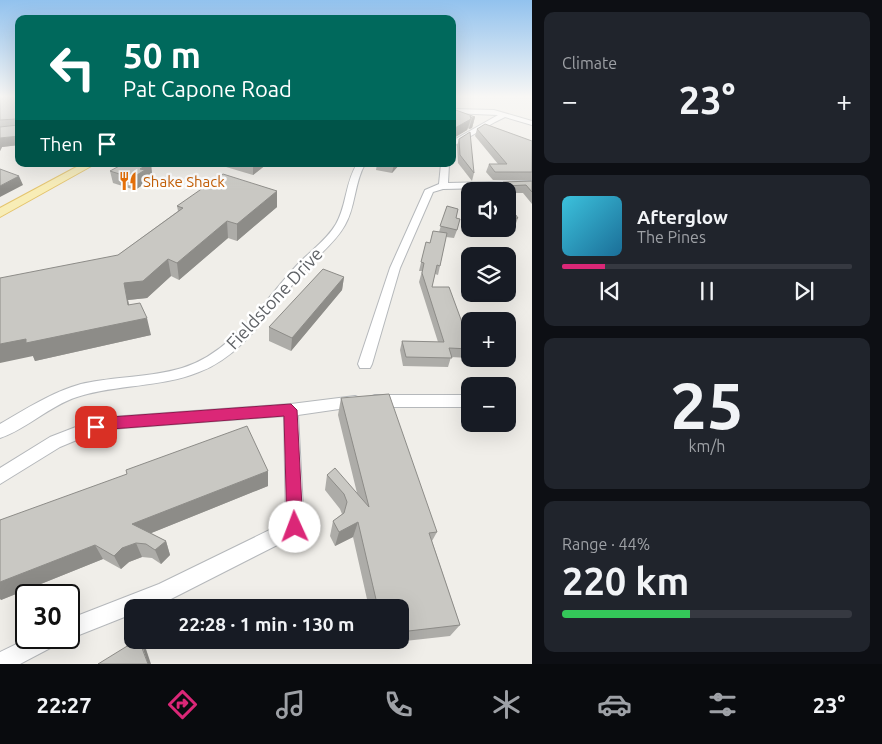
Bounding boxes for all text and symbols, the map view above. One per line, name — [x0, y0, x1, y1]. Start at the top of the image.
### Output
icon: left — [40, 35, 105, 100]
text: 50 m — [123, 35, 201, 75]
text: Climate — [562, 54, 617, 72]
text: Pat Capone Road — [123, 76, 292, 101]
text: 23° — [679, 79, 735, 121]
text: − — [562, 85, 578, 116]
text: + — [836, 85, 852, 116]
icon: arrive — [93, 130, 121, 158]
text: Then — [40, 133, 83, 155]
restaurant icon: Shake Shack — [117, 170, 139, 192]
place label: Shake Shack — [143, 173, 225, 190]
map controls — [461, 182, 516, 432]
button: sound — [461, 182, 516, 237]
text: Afterglow — [637, 206, 728, 228]
text: The Pines — [637, 228, 706, 246]
street label: Fieldstone Drive — [222, 243, 326, 353]
button: layers — [461, 247, 516, 302]
icon: previous — [596, 277, 624, 305]
icon: pause — [693, 277, 721, 305]
icon: next — [790, 277, 818, 305]
button: + — [461, 312, 516, 367]
text: 25 — [670, 368, 744, 441]
button: − — [461, 377, 516, 432]
pin — [75, 406, 117, 448]
icon: arrive — [82, 413, 110, 441]
text: km/h — [689, 437, 725, 455]
position arrow — [268, 500, 320, 552]
text: Range · 44% — [562, 535, 650, 553]
text: 220 km — [562, 560, 689, 602]
speed limit sign: 30 — [15, 584, 80, 649]
text: 22:28 · 1 min · 130 m — [179, 613, 354, 635]
icon: directions — [165, 687, 200, 722]
icon: music — [273, 687, 308, 722]
icon: phone — [381, 687, 416, 722]
icon: climate — [489, 687, 524, 722]
icon: car — [597, 687, 632, 722]
icon: filters — [705, 687, 740, 722]
text: 22:27 — [37, 692, 92, 717]
text: 23° — [813, 692, 845, 717]

